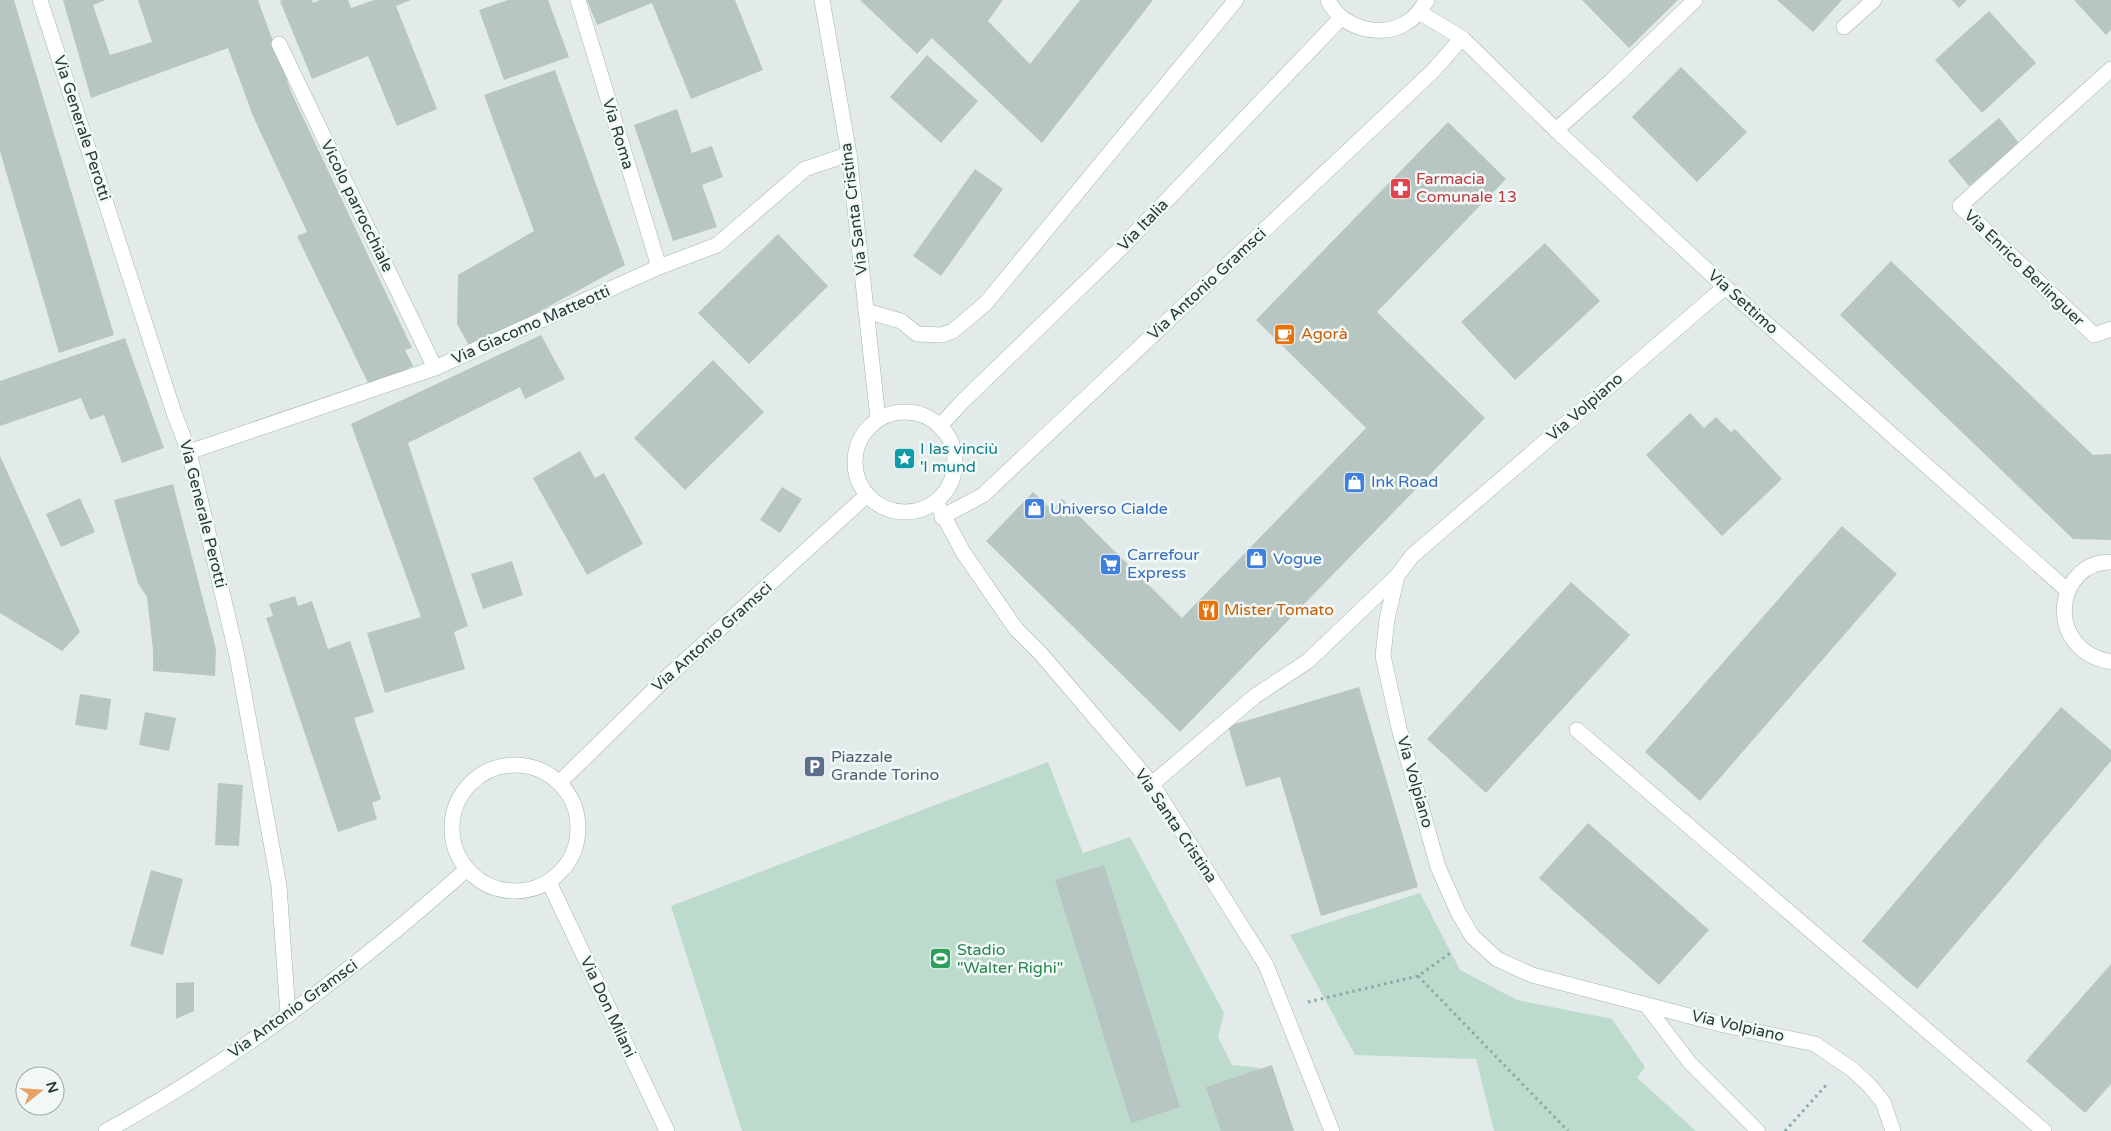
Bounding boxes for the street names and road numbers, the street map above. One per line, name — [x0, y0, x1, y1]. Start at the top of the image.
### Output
street label: Via Generale Perotti — [49, 53, 115, 203]
street label: Via Roma — [598, 96, 638, 172]
street label: Vicolo parrocchiale — [316, 137, 398, 275]
street label: Via Santa Cristina — [836, 142, 872, 276]
street label: Via Italia — [1113, 195, 1173, 255]
street label: Via Enrico Berlinguer — [1960, 205, 2089, 331]
street label: Via Antonio Gramsci — [1144, 224, 1270, 344]
street label: Via Settimo — [1704, 265, 1782, 339]
street label: Via Giacomo Matteotti — [449, 281, 613, 369]
street label: Via Volpiano — [1543, 368, 1627, 446]
street label: Via Generale Perotti — [175, 438, 231, 590]
street label: Via Antonio Gramsci — [648, 578, 776, 696]
street label: Via Volpiano — [1392, 734, 1438, 830]
street label: Via Santa Cristina — [1130, 765, 1222, 887]
street label: Via Don Milani — [576, 953, 640, 1061]
street label: Via Antonio Gramsci — [224, 955, 362, 1063]
street label: Via Volpiano — [1690, 1006, 1786, 1046]

